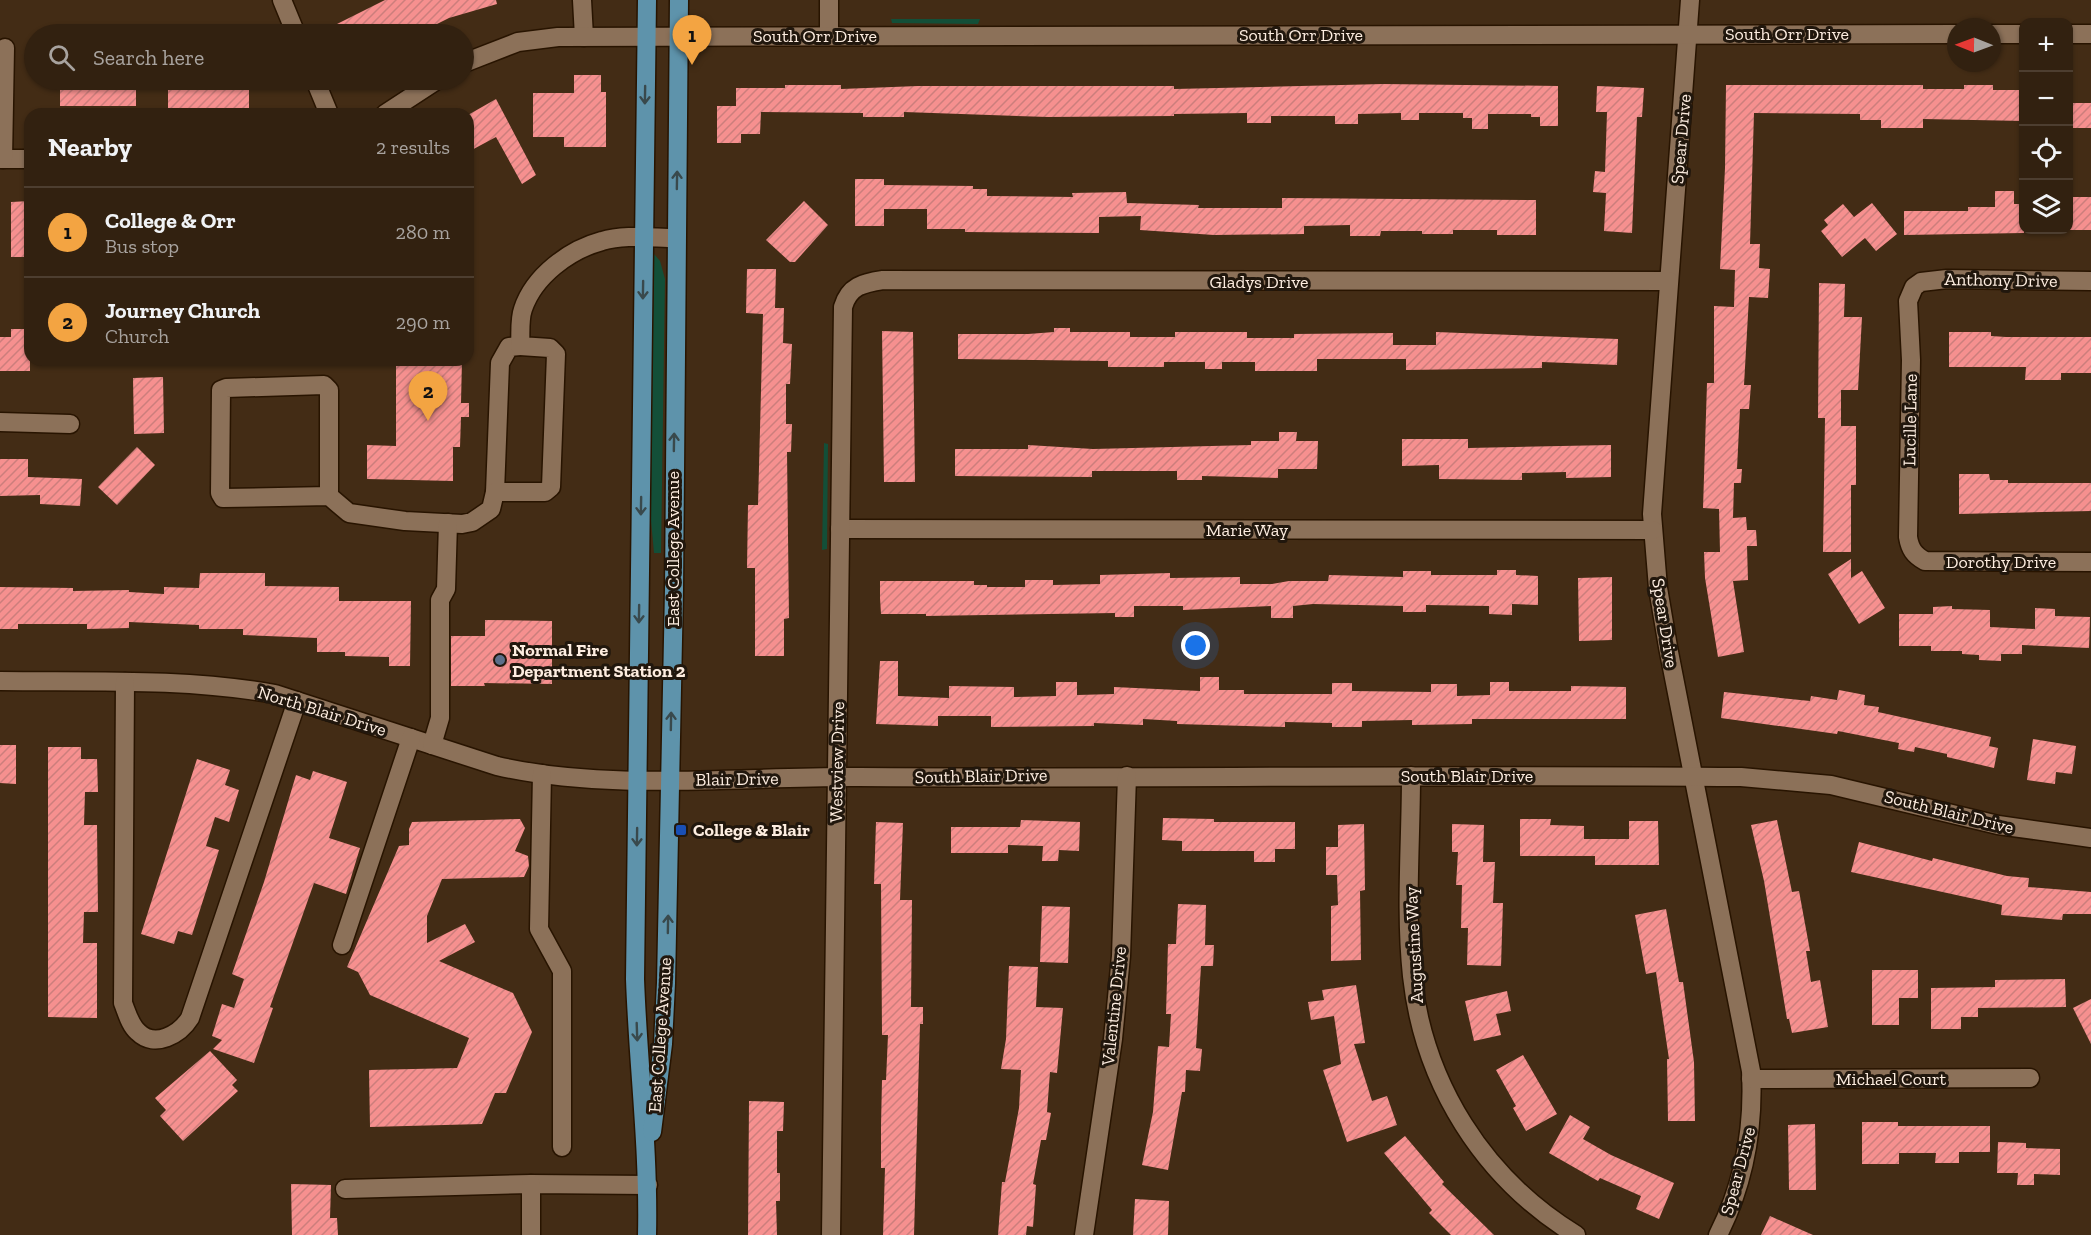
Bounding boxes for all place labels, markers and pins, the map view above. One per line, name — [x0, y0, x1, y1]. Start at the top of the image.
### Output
pin: 1 — [672, 16, 712, 65]
pin: 2 — [408, 372, 448, 421]
place label: Normal Fire Department Station 2 — [512, 639, 686, 682]
marker: Normal Fire Department Station 2 — [493, 653, 507, 667]
place label: College & Blair — [693, 819, 810, 841]
marker: College & Blair — [674, 823, 688, 837]

